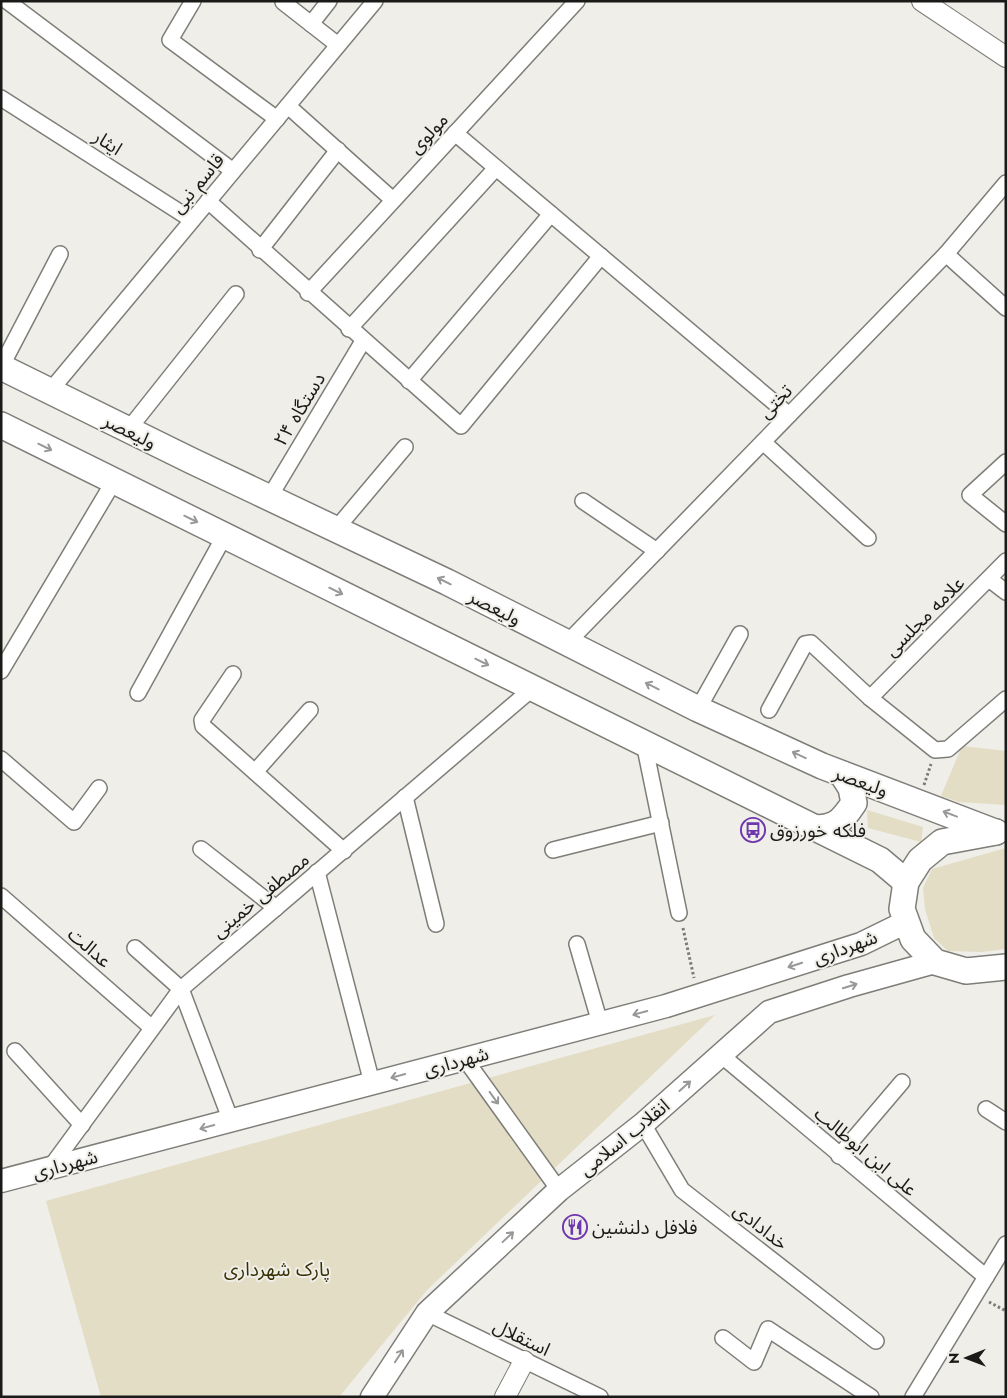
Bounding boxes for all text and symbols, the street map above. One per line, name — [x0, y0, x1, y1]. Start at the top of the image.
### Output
street label: مولوی — [402, 107, 454, 160]
street label: ایثار — [87, 122, 128, 162]
street label: قاسم نبی — [164, 147, 231, 220]
street label: ۲۴ دستگاه — [267, 367, 332, 451]
street label: تختی — [752, 378, 799, 425]
street label: ولیعصر — [98, 407, 161, 456]
one-way arrow — [37, 442, 52, 452]
one-way arrow — [183, 514, 198, 524]
street label: علامه مجلسی — [878, 570, 971, 663]
one-way arrow — [437, 576, 452, 585]
street label: ولیعصر — [463, 582, 526, 632]
one-way arrow — [328, 586, 343, 596]
one-way arrow — [474, 658, 489, 668]
one-way arrow — [644, 681, 659, 691]
one-way arrow — [791, 750, 806, 760]
street label: ولیعصر — [829, 759, 892, 804]
one-way arrow — [943, 809, 958, 818]
bus stop icon: فلکه خورزوق — [740, 817, 766, 843]
place label: فلکه خورزوق — [770, 817, 866, 844]
street label: مصطفی خمینی — [206, 846, 315, 944]
street label: عدالت — [62, 921, 117, 974]
street label: شهرداری — [809, 923, 881, 972]
one-way arrow — [788, 961, 803, 970]
one-way arrow — [842, 980, 858, 990]
one-way arrow — [632, 1008, 648, 1018]
street label: شهرداری — [421, 1040, 492, 1083]
one-way arrow — [391, 1072, 407, 1082]
one-way arrow — [679, 1081, 692, 1092]
one-way arrow — [488, 1091, 499, 1104]
street label: انقلاب اسلامی — [573, 1092, 675, 1182]
street label: علی ابن ابوطالب — [808, 1100, 923, 1202]
one-way arrow — [200, 1123, 216, 1132]
street label: شهرداری — [30, 1143, 101, 1186]
street label: خدادادی — [728, 1196, 794, 1256]
restaurant icon: فلافل دلنشین — [562, 1214, 588, 1240]
place label: فلافل دلنشین — [592, 1214, 698, 1241]
one-way arrow — [502, 1231, 515, 1243]
park label: پارک شهرداری — [224, 1256, 330, 1283]
street label: استقلال — [489, 1312, 555, 1363]
north arrow — [942, 1333, 992, 1383]
one-way arrow — [394, 1349, 404, 1363]
text: N — [944, 1352, 964, 1364]

